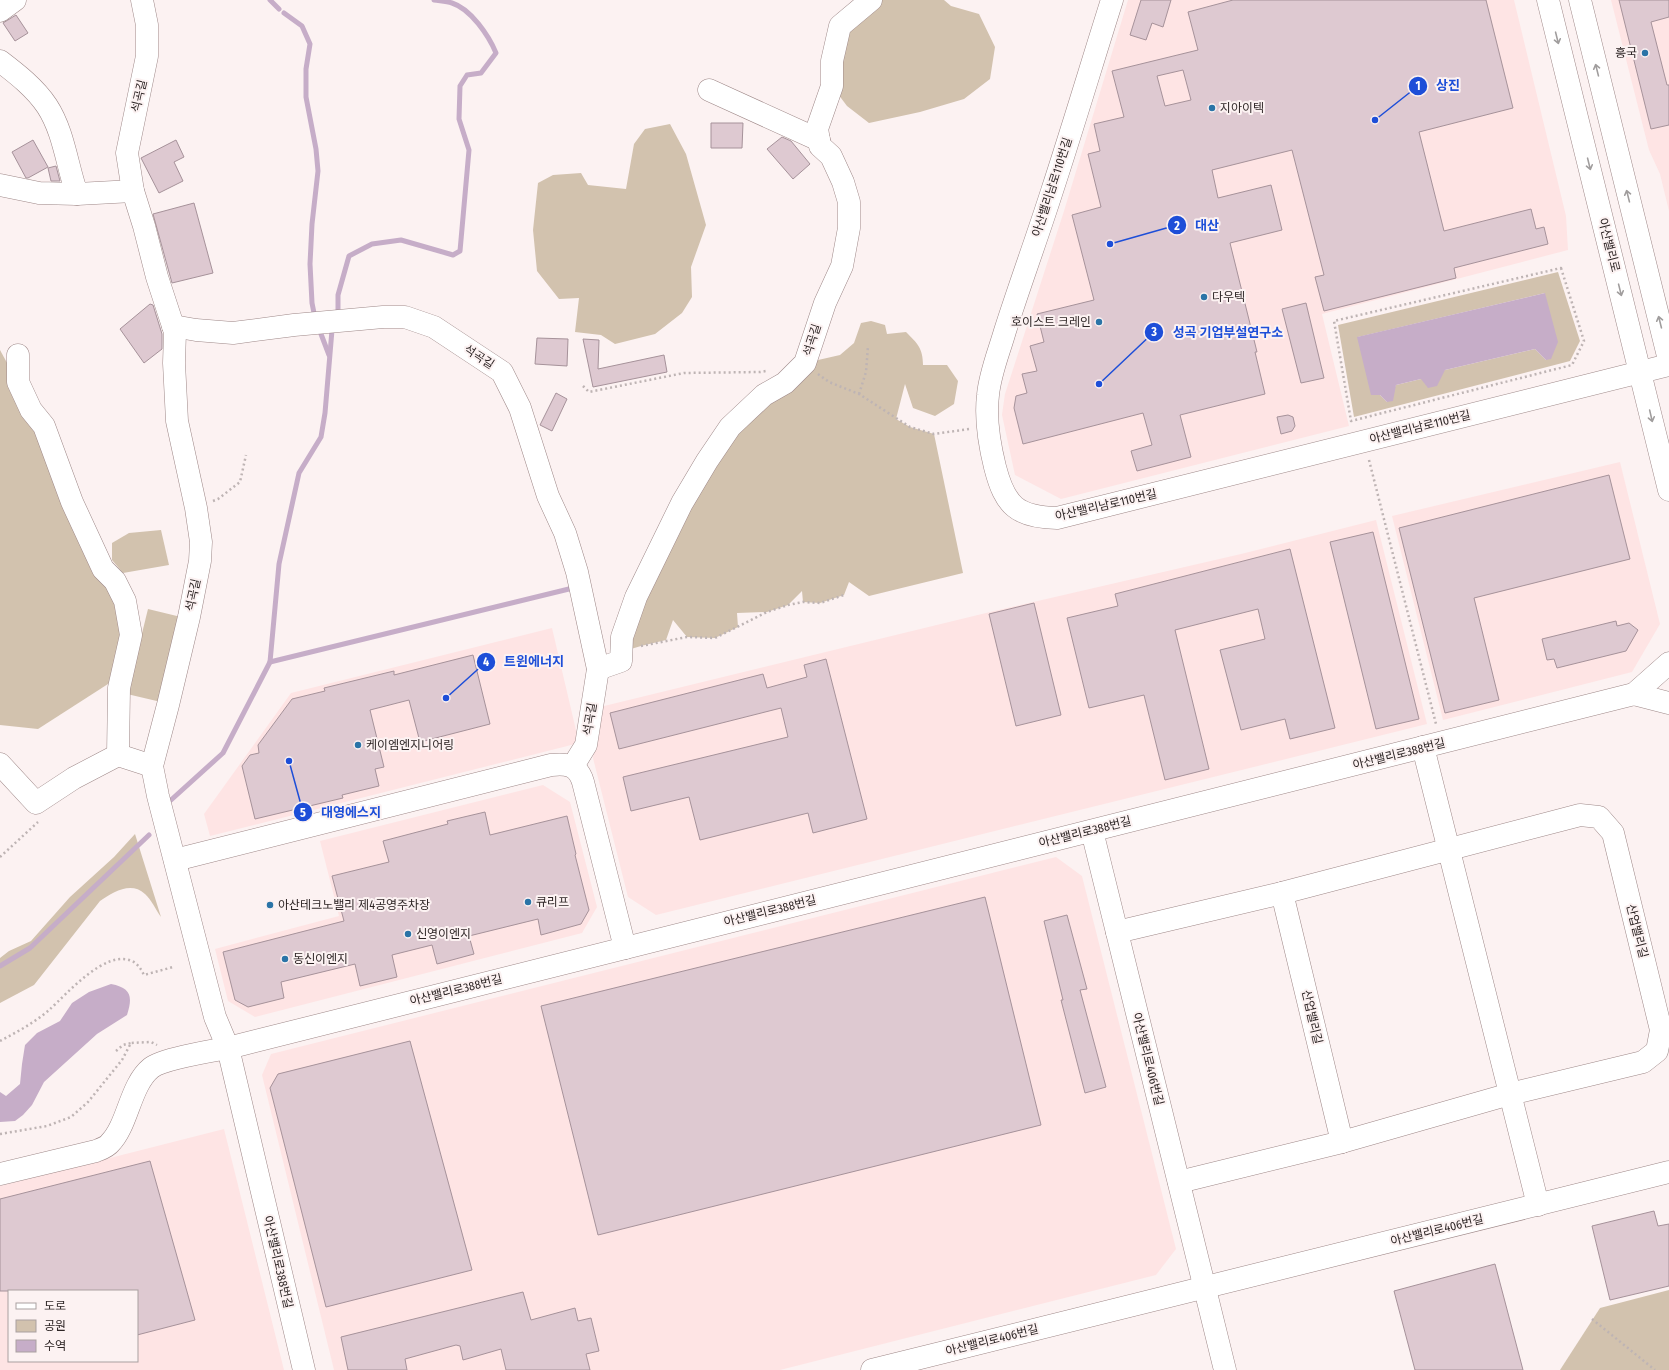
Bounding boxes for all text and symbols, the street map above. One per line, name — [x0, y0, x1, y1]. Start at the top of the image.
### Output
one-way arrow — [1554, 31, 1561, 44]
place label: 흥국 — [1615, 46, 1637, 60]
marker: 흥국 — [1640, 48, 1650, 58]
one-way arrow — [1593, 64, 1600, 77]
callout: 상진 — [1408, 73, 1468, 98]
street label: 석곡길 — [128, 78, 150, 114]
text: 상진 — [1436, 78, 1460, 93]
text: 1 — [1415, 79, 1421, 93]
place label: 지아이텍 — [1220, 101, 1264, 115]
marker: 지아이텍 — [1207, 103, 1217, 113]
street label: 아산밸리남로110번길 — [1029, 135, 1075, 239]
one-way arrow — [1585, 157, 1593, 170]
one-way arrow — [1624, 190, 1632, 203]
callout: 대산 — [1167, 213, 1227, 238]
street label: 아산밸리로 — [1596, 217, 1622, 273]
text: 대산 — [1195, 218, 1219, 233]
text: 2 — [1173, 219, 1180, 233]
one-way arrow — [1617, 283, 1624, 296]
place label: 다우텍 — [1212, 290, 1245, 304]
marker: 다우텍 — [1199, 292, 1209, 302]
place label: 호이스트 크레인 — [1011, 315, 1091, 329]
one-way arrow — [1655, 316, 1663, 329]
marker: 호이스트 크레인 — [1094, 317, 1104, 327]
callout: 성곡 기업부설연구소 — [1144, 320, 1291, 345]
street label: 석곡길 — [800, 322, 824, 358]
text: 3 — [1150, 325, 1157, 339]
text: 성곡 기업부설연구소 — [1173, 325, 1283, 340]
street label: 석곡길 — [461, 342, 497, 372]
street label: 아산밸리남로110번길 — [1368, 408, 1472, 446]
one-way arrow — [1648, 410, 1656, 423]
street label: 아산밸리남로110번길 — [1054, 487, 1158, 523]
street label: 석곡길 — [183, 577, 203, 613]
callout: 트윈에너지 — [476, 649, 572, 674]
text: 트윈에너지 — [504, 654, 564, 669]
text: 4 — [483, 655, 489, 669]
street label: 석곡길 — [580, 702, 600, 736]
street label: 아산밸리로388번길 — [1351, 736, 1447, 772]
place label: 케이엠엔지니어링 — [366, 738, 454, 752]
marker: 케이엠엔지니어링 — [353, 740, 363, 750]
callout: 대영에스지 — [293, 800, 388, 825]
text: 대영에스지 — [321, 805, 381, 820]
text: 5 — [300, 806, 306, 820]
street label: 아산밸리로388번길 — [1037, 814, 1133, 850]
street label: 아산밸리로388번길 — [722, 893, 818, 929]
place label: 큐리프 — [536, 895, 569, 909]
marker: 큐리프 — [523, 897, 533, 907]
place label: 아산테크노밸리 제4공영주차장 — [278, 898, 430, 912]
marker: 아산테크노밸리 제4공영주차장 — [265, 900, 275, 910]
street label: 산업밸리길 — [1624, 903, 1650, 959]
place label: 신영이엔지 — [416, 927, 471, 941]
marker: 신영이엔지 — [403, 929, 413, 939]
place label: 동신이엔지 — [293, 952, 348, 966]
marker: 동신이엔지 — [280, 954, 290, 964]
street label: 아산밸리로388번길 — [408, 972, 504, 1008]
street label: 산업밸리길 — [1299, 989, 1325, 1045]
street label: 아산밸리로406번길 — [1130, 1011, 1166, 1107]
street label: 아산밸리로406번길 — [1389, 1212, 1485, 1248]
street label: 아산밸리로388번길 — [261, 1214, 295, 1310]
legend — [8, 1290, 138, 1362]
text: 도로 — [44, 1299, 66, 1313]
text: 공원 — [44, 1319, 66, 1333]
street label: 아산밸리로406번길 — [944, 1322, 1040, 1358]
text: 수역 — [44, 1339, 66, 1353]

